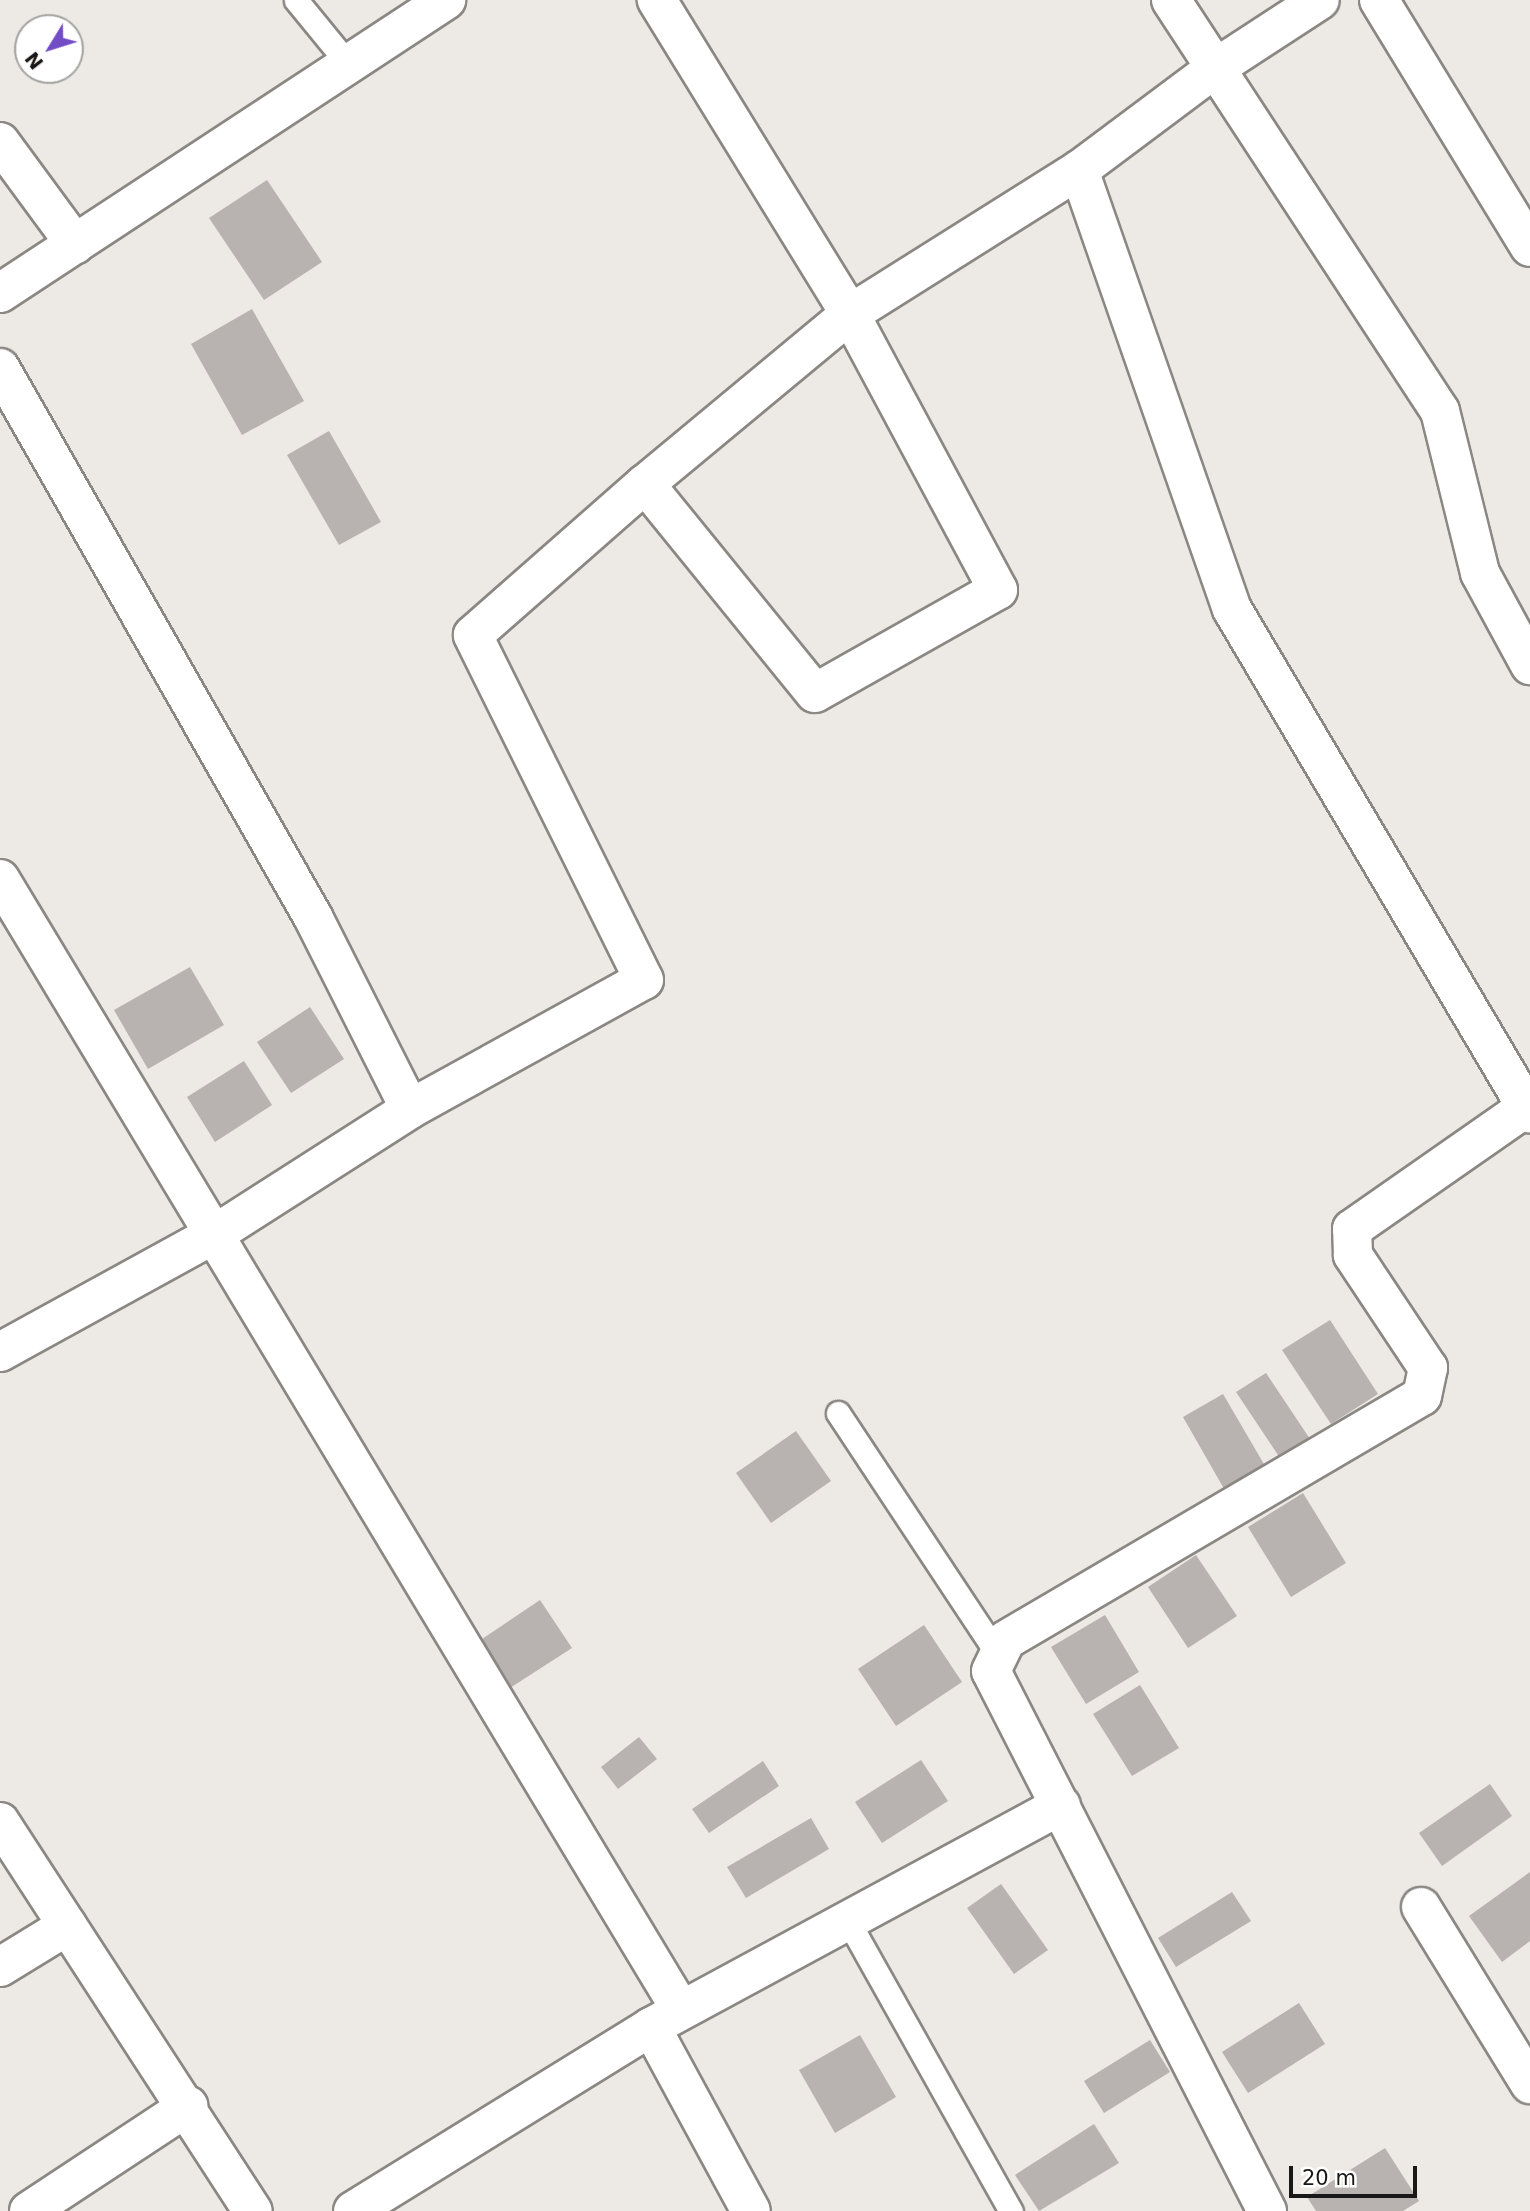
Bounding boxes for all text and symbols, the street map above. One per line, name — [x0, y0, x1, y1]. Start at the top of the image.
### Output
north arrow — [14, 14, 84, 84]
text: N — [20, 48, 48, 74]
scale bar — [1292, 2152, 1420, 2196]
text: 20 m — [1302, 2166, 1356, 2190]

